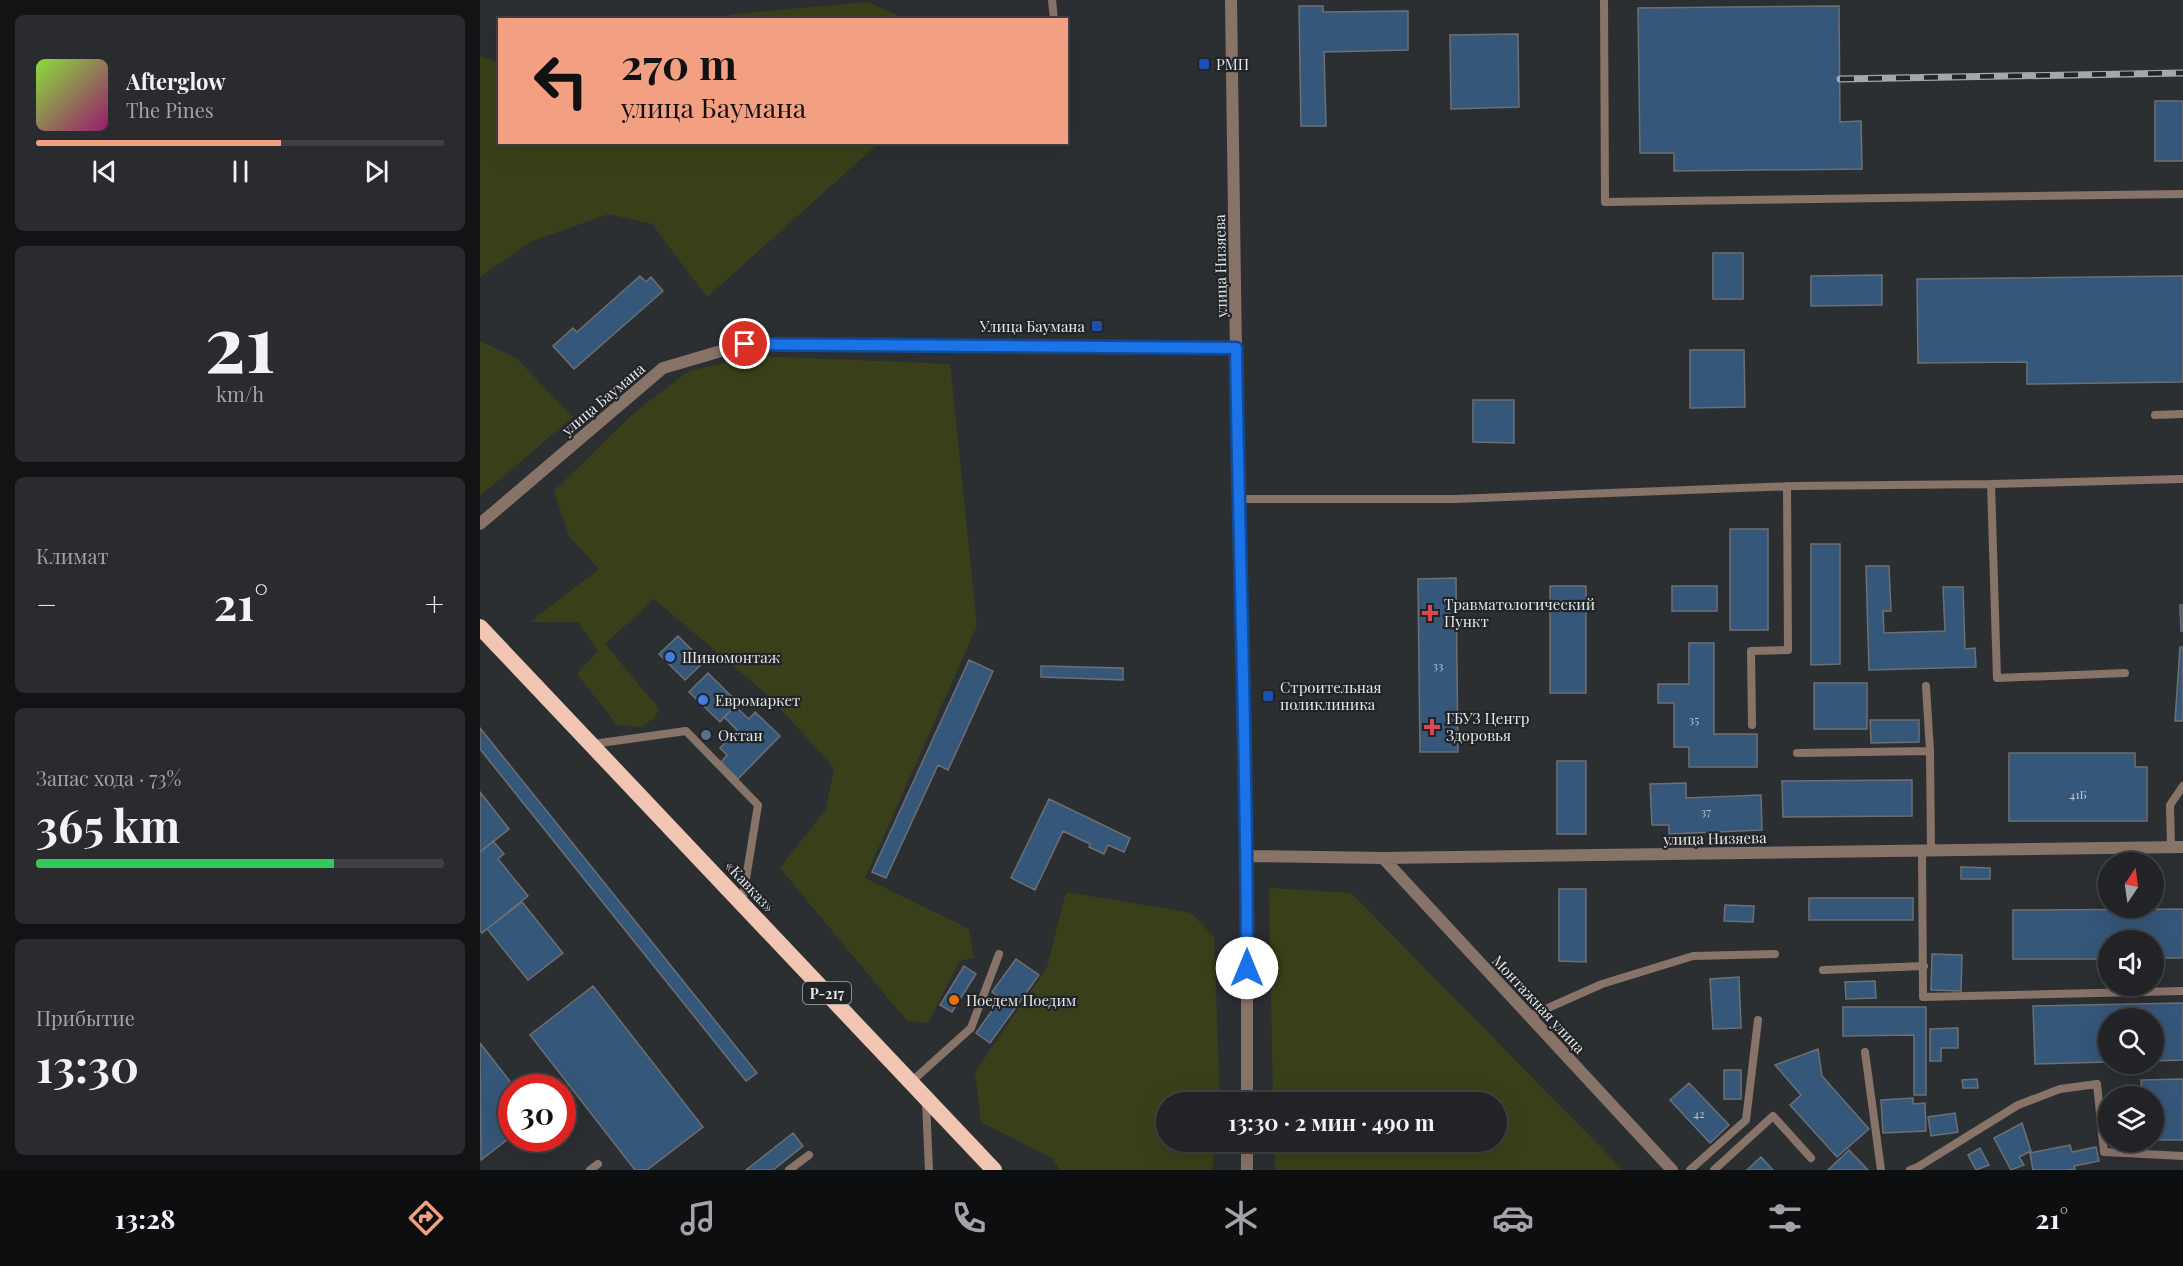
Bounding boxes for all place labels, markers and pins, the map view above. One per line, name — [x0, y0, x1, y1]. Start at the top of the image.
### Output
place label: РМП — [1216, 54, 1249, 74]
marker: РМП — [1197, 57, 1211, 71]
place label: Улица Баумана — [979, 316, 1086, 336]
pin — [719, 318, 770, 369]
marker: Улица Баумана — [1090, 319, 1104, 333]
place label: Травматологический Пункт — [1444, 594, 1595, 631]
marker: Травматологический Пункт — [1421, 604, 1439, 622]
place label: Шиномонтаж — [682, 647, 781, 667]
marker: Шиномонтаж — [663, 650, 677, 664]
place label: Строительная поликлиника — [1280, 677, 1381, 714]
marker: Строительная поликлиника — [1261, 689, 1275, 703]
place label: Евромаркет — [715, 690, 800, 710]
marker: Евромаркет — [696, 693, 710, 707]
place label: ГБУЗ Центр Здоровья — [1446, 708, 1530, 745]
marker: ГБУЗ Центр Здоровья — [1423, 718, 1441, 736]
place label: Октан — [718, 725, 763, 745]
marker: Октан — [699, 728, 713, 742]
place label: Поедем Поедим — [966, 990, 1077, 1010]
marker: Поедем Поедим — [947, 993, 961, 1007]

